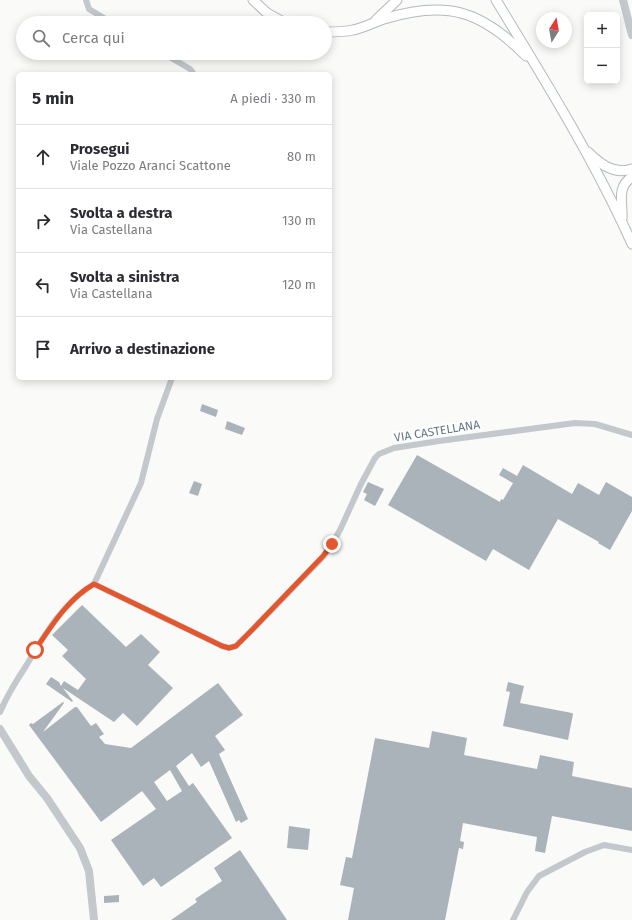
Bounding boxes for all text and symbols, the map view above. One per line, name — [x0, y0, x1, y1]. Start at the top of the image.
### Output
north arrow — [536, 12, 572, 48]
map controls — [584, 12, 620, 84]
button: + — [584, 12, 620, 48]
search box — [16, 16, 332, 60]
icon: search — [30, 27, 52, 49]
text: Cerca qui — [62, 29, 125, 47]
button: − — [584, 48, 620, 84]
text: 5 min — [32, 88, 74, 109]
text: A piedi · 330 m — [230, 91, 316, 106]
text: Prosegui — [70, 140, 129, 158]
icon: ahead — [32, 146, 54, 168]
text: 80 m — [287, 149, 316, 164]
text: Viale Pozzo Aranci Scattone — [70, 158, 231, 173]
text: Svolta a destra — [70, 204, 172, 222]
icon: right — [32, 210, 54, 232]
text: 130 m — [282, 213, 316, 228]
text: Via Castellana — [70, 222, 152, 237]
text: Svolta a sinistra — [70, 268, 180, 286]
icon: left — [32, 274, 54, 296]
text: 120 m — [282, 277, 316, 292]
text: Via Castellana — [70, 286, 152, 301]
icon: arrive — [32, 338, 54, 360]
text: Arrivo a destinazione — [70, 340, 215, 358]
street label: VIA CASTELLANA — [393, 417, 481, 445]
route end — [323, 535, 341, 553]
route start — [26, 641, 44, 659]

